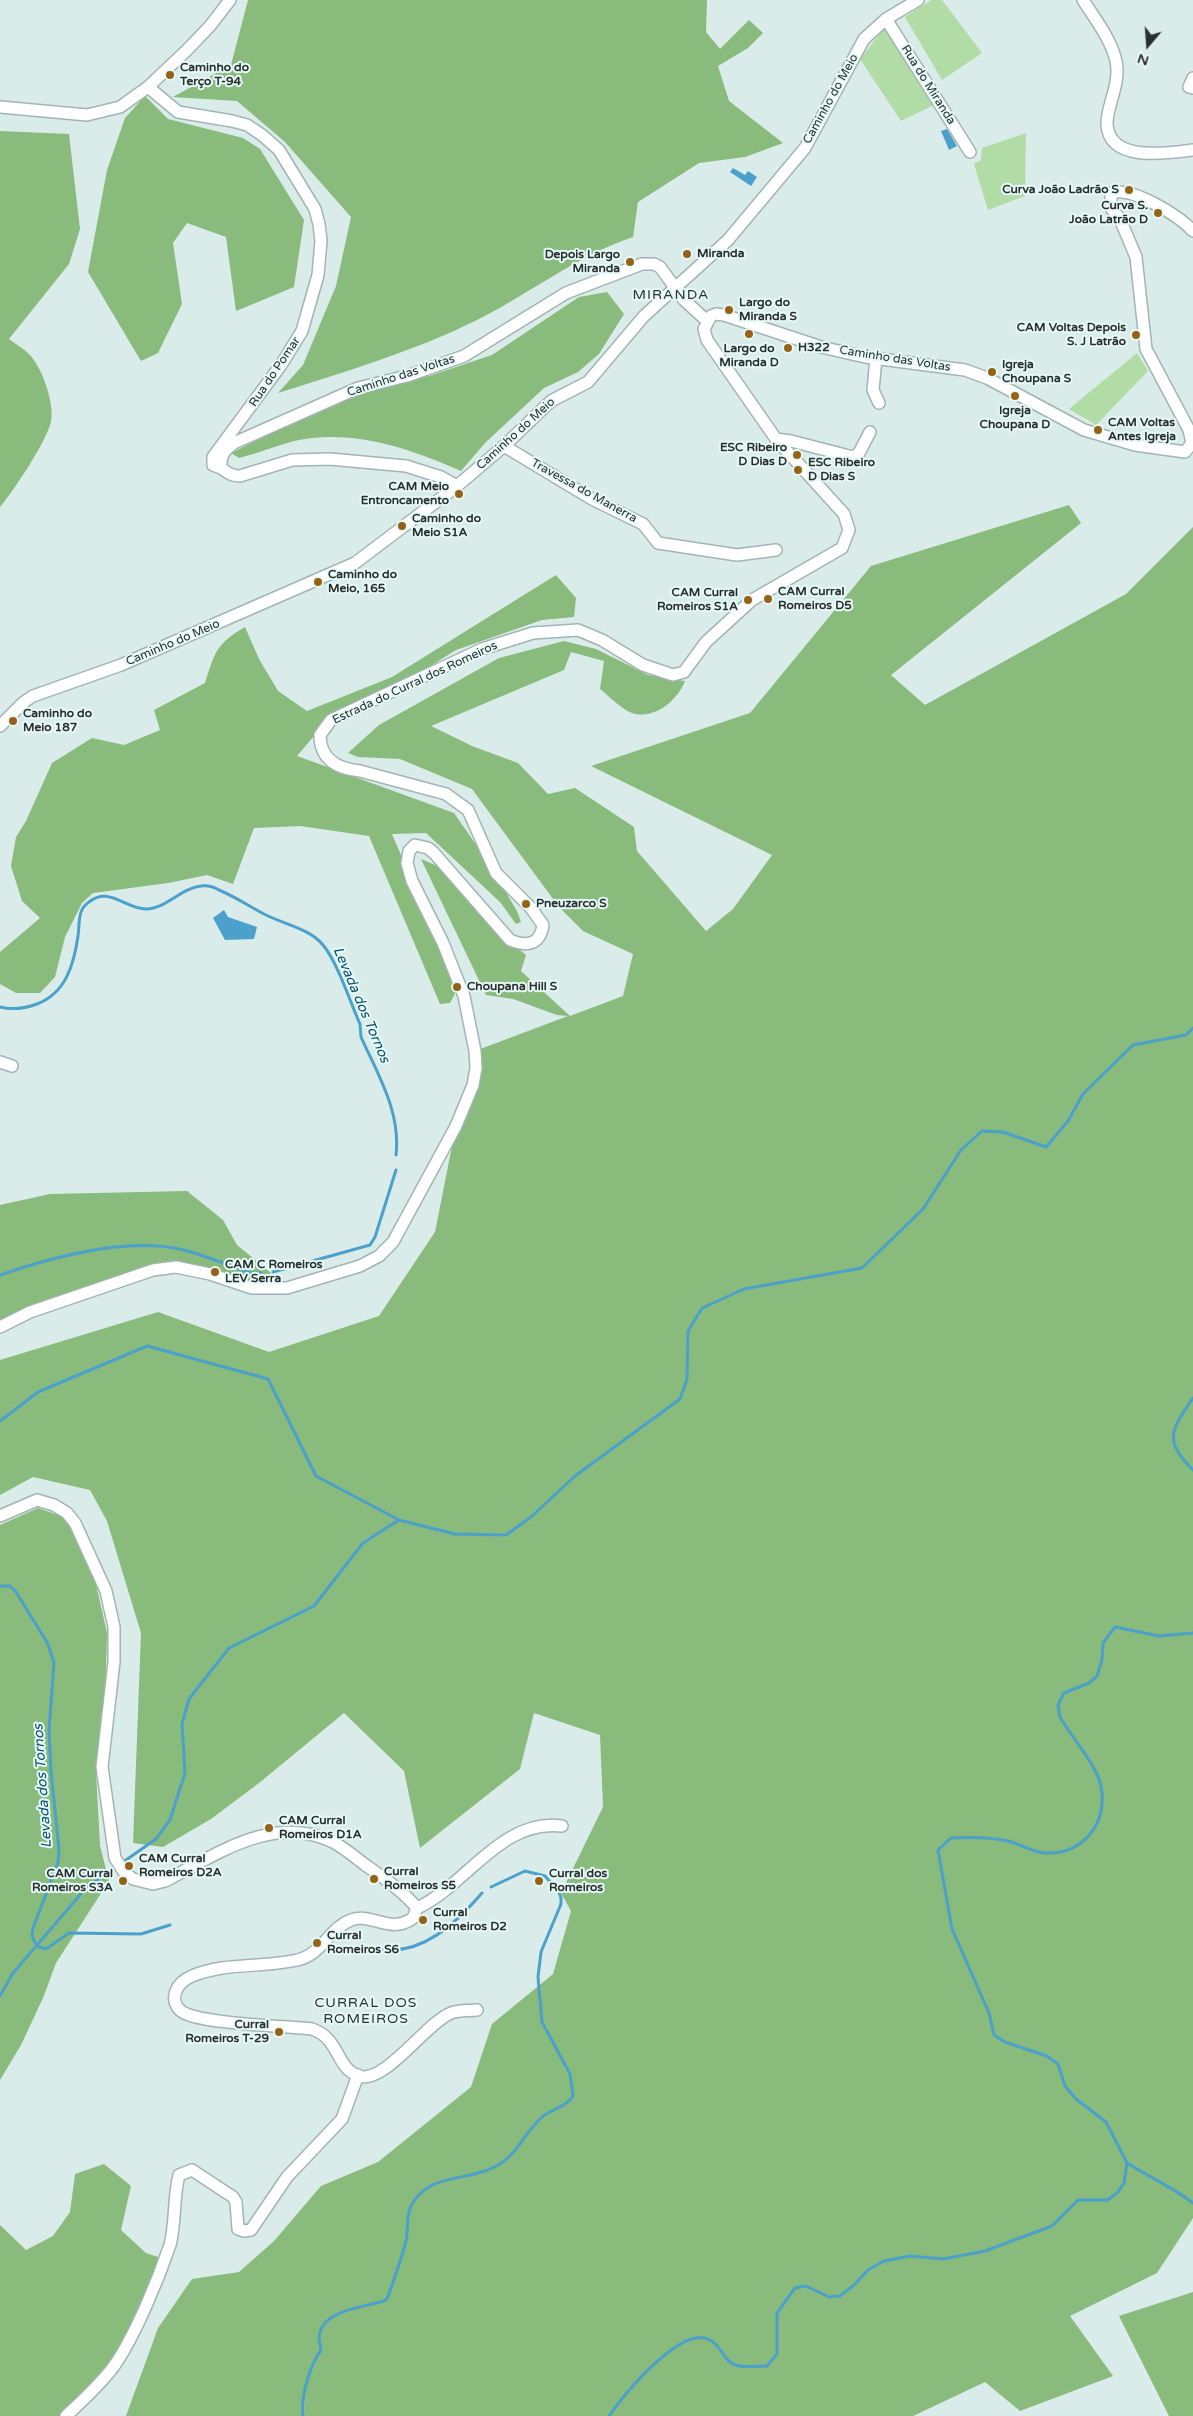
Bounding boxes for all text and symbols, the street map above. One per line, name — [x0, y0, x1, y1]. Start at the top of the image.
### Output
north arrow — [1123, 20, 1173, 70]
street label: Rua do Miranda — [898, 43, 958, 127]
text: N — [1135, 50, 1151, 70]
street label: Caminho do Meio — [800, 52, 862, 146]
place label: Caminho do Terço T-94 — [180, 61, 249, 89]
marker: Caminho do Terço T-94 — [164, 69, 176, 81]
place label: Curva João Ladrão S — [1002, 183, 1119, 197]
marker: Curva João Ladrão S — [1123, 184, 1135, 196]
place label: Curva S. João Latrão D — [1069, 199, 1148, 227]
marker: Curva S. João Latrão D — [1152, 207, 1164, 219]
place label: Miranda — [697, 247, 744, 261]
place label: Depois Largo Miranda — [545, 248, 620, 276]
marker: Miranda — [681, 248, 693, 260]
marker: Depois Largo Miranda — [624, 256, 636, 268]
district label: MIRANDA — [632, 287, 710, 303]
place label: Largo do Miranda S — [739, 296, 797, 324]
marker: Largo do Miranda S — [723, 304, 735, 316]
place label: CAM Voltas Depois S. J Latrão — [1017, 321, 1126, 349]
marker: Largo do Miranda D — [743, 328, 755, 340]
marker: CAM Voltas Depois S. J Latrão — [1130, 329, 1142, 341]
street label: Rua do Pomar — [246, 334, 304, 410]
place label: H322 — [798, 341, 830, 355]
place label: Largo do Miranda D — [719, 342, 779, 370]
marker: H322 — [782, 342, 794, 354]
street label: Caminho das Voltas — [838, 343, 952, 375]
street label: Caminho das Voltas — [345, 352, 457, 400]
place label: Igreja Choupana S — [1002, 358, 1071, 386]
marker: Igreja Choupana S — [986, 366, 998, 378]
marker: Igreja Choupana D — [1009, 390, 1021, 402]
street label: Caminho do Meio — [474, 395, 558, 473]
place label: Igreja Choupana D — [980, 404, 1050, 432]
place label: CAM Voltas Antes Igreja — [1108, 416, 1176, 444]
marker: CAM Voltas Antes Igreja — [1092, 424, 1104, 436]
place label: ESC Ribeiro D Dias D — [720, 441, 787, 469]
marker: ESC Ribeiro D Dias D — [791, 449, 803, 461]
street label: Travessa do Manerra — [529, 456, 639, 526]
place label: ESC Ribeiro D Dias S — [808, 456, 875, 484]
marker: ESC Ribeiro D Dias S — [792, 464, 804, 476]
place label: CAM Meio Entroncamento — [361, 480, 449, 508]
marker: CAM Meio Entroncamento — [453, 488, 465, 500]
place label: Caminho do Meio S1A — [412, 512, 481, 540]
marker: Caminho do Meio S1A — [396, 520, 408, 532]
place label: Caminho do Meio, 165 — [328, 568, 397, 596]
marker: Caminho do Meio, 165 — [312, 576, 324, 588]
place label: CAM Curral Romeiros D5 — [778, 585, 852, 613]
place label: CAM Curral Romeiros S1A — [657, 586, 738, 614]
marker: CAM Curral Romeiros D5 — [762, 593, 774, 605]
marker: CAM Curral Romeiros S1A — [742, 594, 754, 606]
street label: Caminho do Meio — [124, 617, 222, 669]
street label: Estrada do Curral dos Romeiros — [330, 638, 500, 728]
place label: Caminho do Meio 187 — [23, 707, 92, 735]
marker: Caminho do Meio 187 — [7, 715, 19, 727]
place label: Pneuzarco S — [536, 897, 607, 911]
marker: Pneuzarco S — [520, 898, 532, 910]
water label: Levada dos Tornos — [329, 944, 393, 1066]
place label: Choupana Hill S — [467, 980, 557, 994]
marker: Choupana Hill S — [451, 981, 463, 993]
place label: CAM C Romeiros LEV Serra — [225, 1258, 323, 1286]
marker: CAM C Romeiros LEV Serra — [209, 1266, 221, 1278]
water label: Levada dos Tornos — [30, 1723, 56, 1849]
place label: CAM Curral Romeiros D1A — [279, 1814, 362, 1842]
marker: CAM Curral Romeiros D1A — [263, 1822, 275, 1834]
place label: CAM Curral Romeiros D2A — [139, 1852, 222, 1880]
marker: CAM Curral Romeiros D2A — [123, 1860, 135, 1872]
place label: Curral Romeiros S5 — [384, 1865, 456, 1893]
place label: CAM Curral Romeiros S3A — [32, 1867, 113, 1895]
place label: Curral dos Romeiros — [549, 1867, 607, 1895]
marker: Curral Romeiros S5 — [368, 1873, 380, 1885]
marker: CAM Curral Romeiros S3A — [117, 1875, 129, 1887]
marker: Curral dos Romeiros — [533, 1875, 545, 1887]
place label: Curral Romeiros D2 — [433, 1906, 507, 1934]
marker: Curral Romeiros D2 — [417, 1914, 429, 1926]
place label: Curral Romeiros S6 — [327, 1929, 399, 1957]
marker: Curral Romeiros S6 — [311, 1937, 323, 1949]
district label: CURRAL DOS ROMEIROS — [313, 1995, 419, 2028]
place label: Curral Romeiros T-29 — [185, 2018, 269, 2046]
marker: Curral Romeiros T-29 — [273, 2026, 285, 2038]

